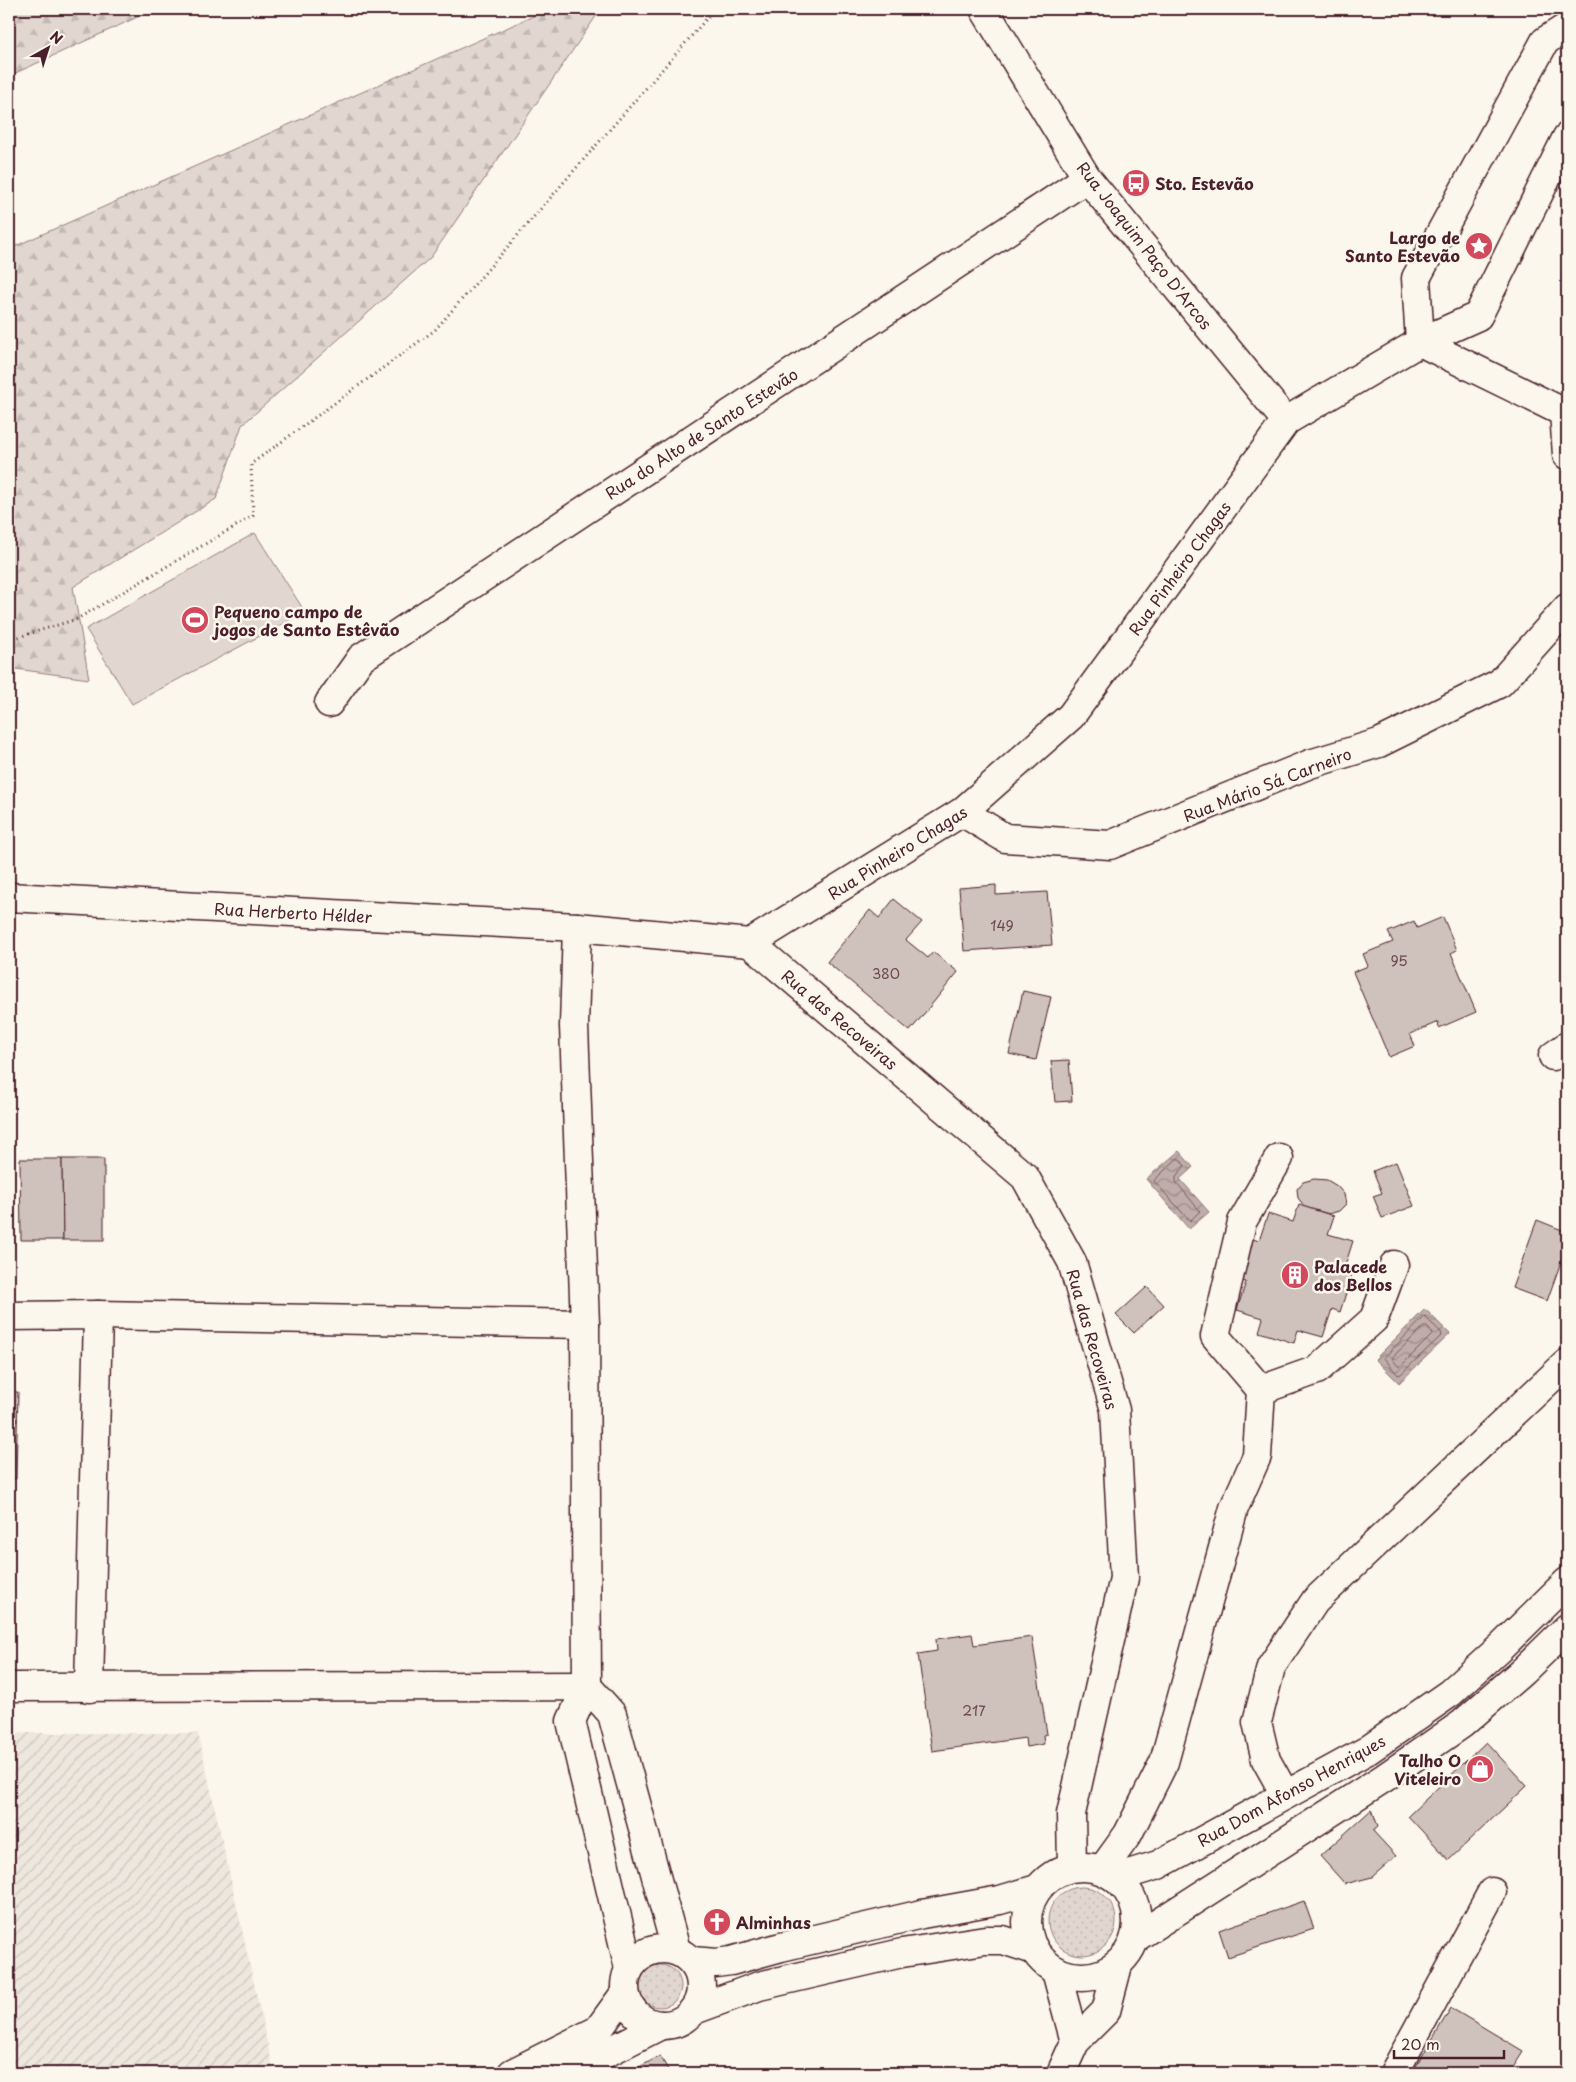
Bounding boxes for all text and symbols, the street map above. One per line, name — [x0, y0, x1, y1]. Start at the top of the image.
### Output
north arrow — [22, 22, 72, 72]
text: N — [46, 26, 67, 49]
street label: Rua Joaquim Paço D'Arcos — [1072, 156, 1218, 334]
bus stop icon: Sto. Estevão — [1121, 168, 1151, 198]
place label: Sto. Estevão — [1155, 171, 1254, 195]
place label: Largo de Santo Estevão — [1345, 225, 1460, 267]
place icon: Largo de Santo Estevão — [1464, 231, 1494, 261]
street label: Rua do Alto de Santo Estevão — [600, 361, 802, 505]
street label: Rua Pinheiro Chagas — [1122, 496, 1236, 640]
place label: Pequeno campo de jogos de Santo Estêvão — [212, 599, 399, 641]
sports icon: Pequeno campo de jogos de Santo Estêvão — [180, 605, 210, 635]
street label: Rua Mário Sá Carneiro — [1179, 741, 1355, 827]
street label: Rua Pinheiro Chagas — [823, 799, 971, 905]
street label: Rua Herberto Hélder — [214, 896, 373, 928]
house number: 149 — [990, 915, 1014, 936]
house number: 95 — [1390, 950, 1408, 971]
street label: Rua das Recoveiras — [777, 963, 903, 1075]
house number: 380 — [872, 963, 900, 984]
place label: Palacede dos Bellos — [1314, 1254, 1393, 1296]
building icon: Palacede dos Bellos — [1280, 1260, 1310, 1290]
street label: Rua das Recoveiras — [1061, 1266, 1125, 1412]
house number: 217 — [962, 1700, 986, 1721]
street label: Rua Dom Afonso Henriques — [1193, 1728, 1389, 1852]
place label: Talho O Viteleiro — [1394, 1748, 1461, 1790]
shop icon: Talho O Viteleiro — [1465, 1754, 1495, 1784]
church icon: Alminhas — [702, 1907, 732, 1937]
place label: Alminhas — [736, 1910, 811, 1934]
scale bar — [1394, 2027, 1504, 2059]
text: 20 m — [1401, 2032, 1440, 2055]

